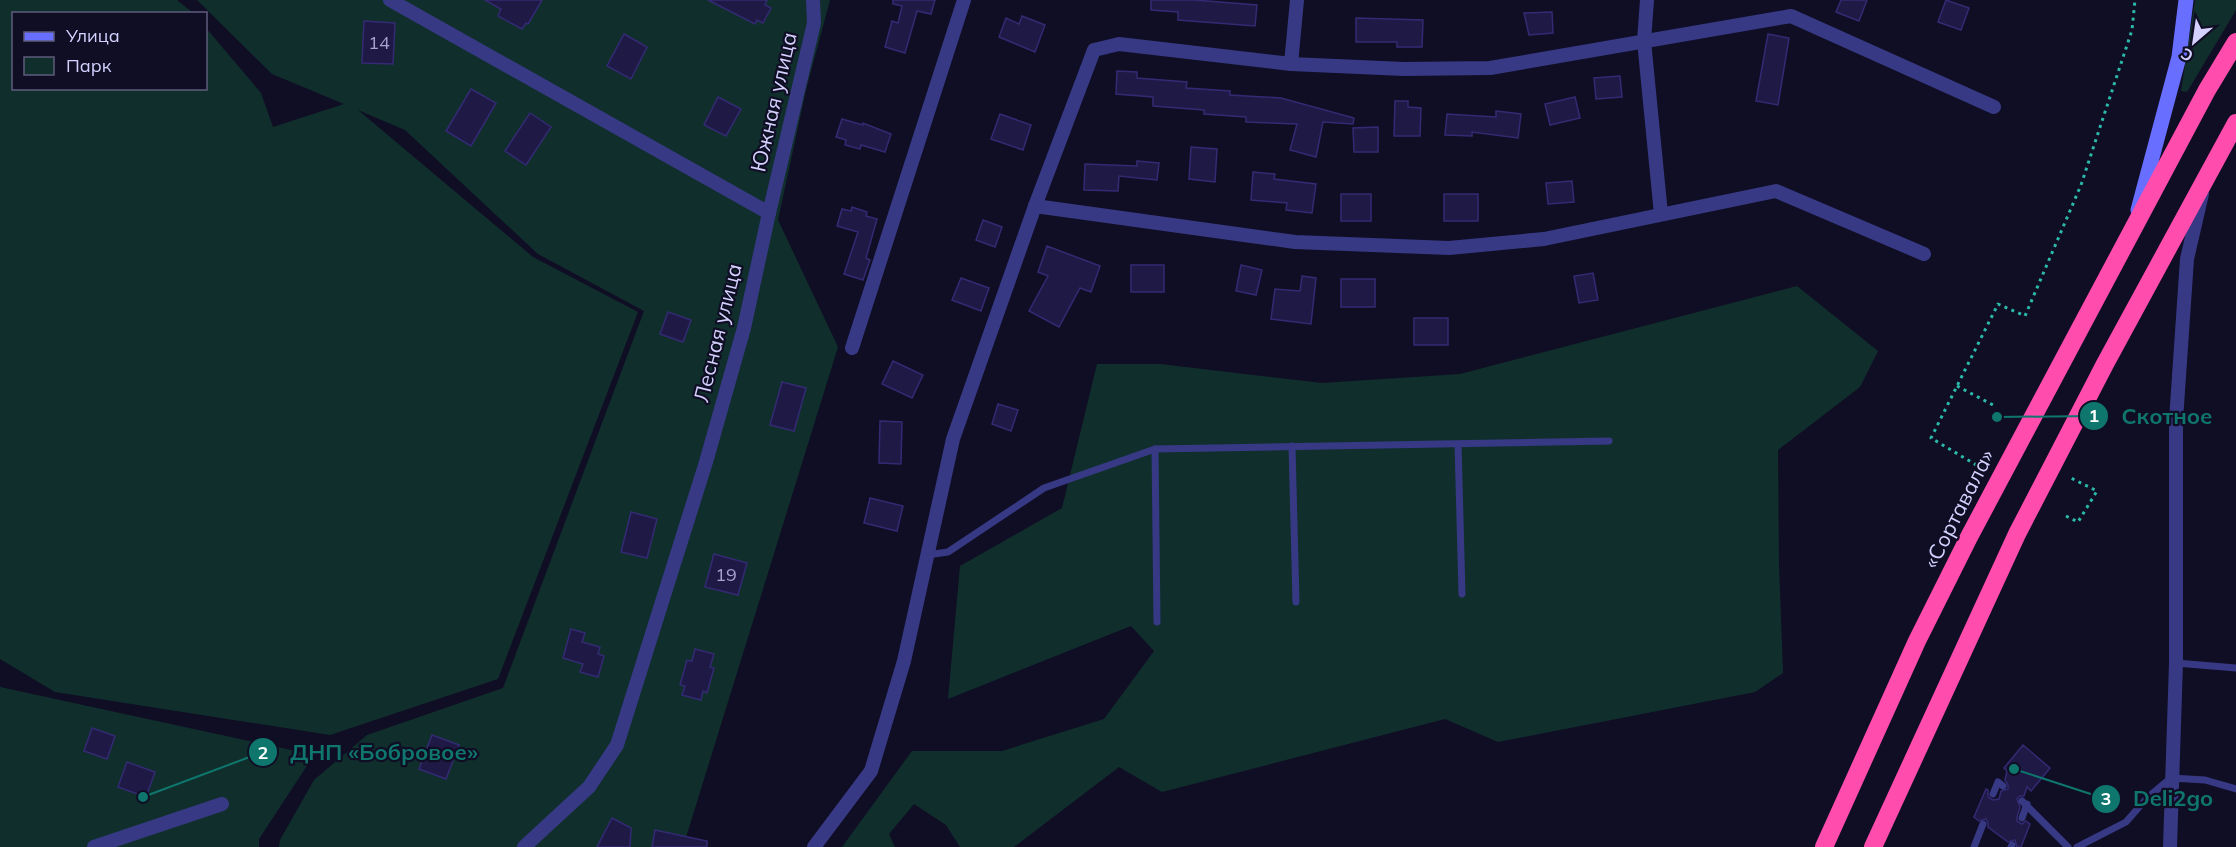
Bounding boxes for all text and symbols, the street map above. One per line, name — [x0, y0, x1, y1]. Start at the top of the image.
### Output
legend — [12, 12, 207, 90]
north arrow — [2164, 12, 2224, 72]
text: Улица — [65, 24, 120, 47]
street label: Южная улица — [744, 29, 802, 174]
house number: 14 — [368, 31, 390, 54]
text: С — [2177, 44, 2196, 67]
text: Парк — [66, 54, 112, 77]
street label: Лесная улица — [687, 261, 747, 405]
callout: Скотное — [2079, 396, 2224, 436]
text: Скотное — [2122, 402, 2212, 430]
text: 1 — [2089, 404, 2099, 427]
street label: «Сортавала» — [1917, 445, 1999, 572]
house number: 19 — [715, 563, 737, 586]
callout: ДНП «Бобровое» — [248, 732, 490, 772]
text: ДНП «Бобровое» — [290, 738, 478, 766]
text: 2 — [258, 741, 268, 764]
callout: Deli2go — [2091, 779, 2225, 819]
text: Deli2go — [2133, 784, 2213, 812]
text: 3 — [2101, 787, 2111, 810]

